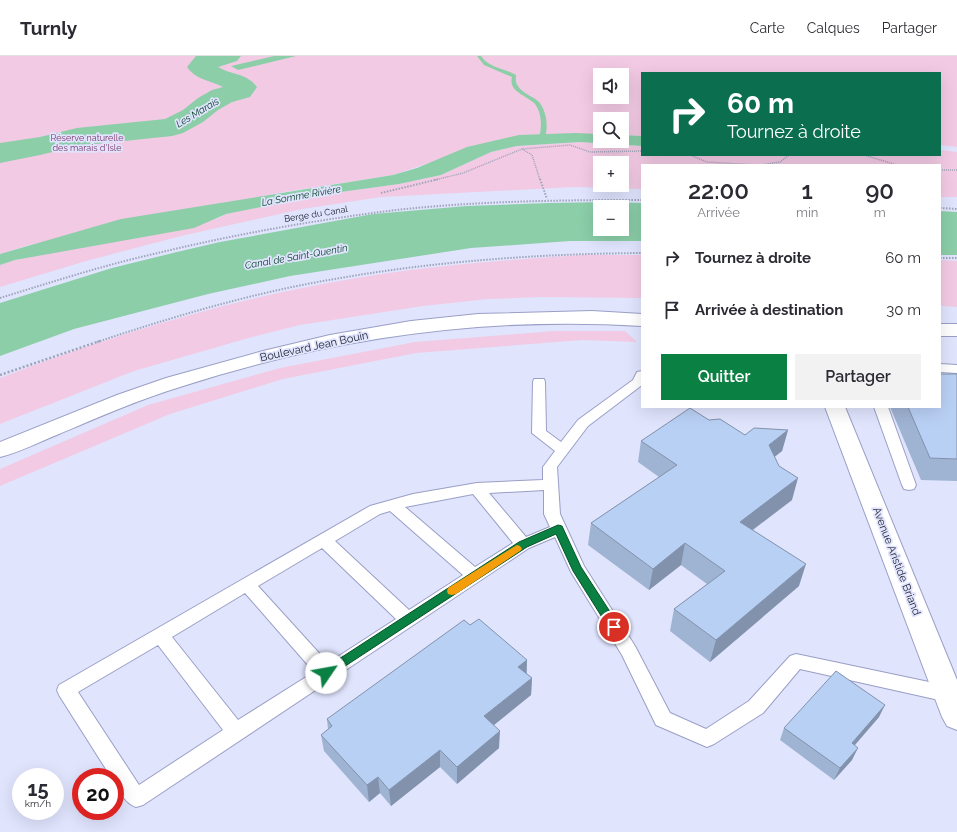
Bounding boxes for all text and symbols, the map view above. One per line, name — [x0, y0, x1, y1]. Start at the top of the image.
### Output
text: Turnly — [20, 17, 77, 39]
text: Carte — [750, 20, 785, 36]
text: Calques — [807, 20, 860, 36]
text: Partager — [882, 20, 937, 36]
map controls — [593, 68, 629, 236]
button: sound — [593, 68, 629, 104]
text: 60 m — [727, 87, 794, 120]
icon: right — [661, 88, 713, 140]
water label: Les Marais — [174, 95, 221, 130]
button: search — [593, 112, 629, 148]
text: Tournez à droite — [727, 121, 861, 142]
park label: Réserve naturelle des marais d'Isle — [51, 133, 124, 153]
button: + — [593, 156, 629, 192]
text: 22:00 — [688, 176, 749, 205]
text: 1 — [802, 176, 813, 205]
text: 90 — [865, 176, 894, 205]
water label: La Somme Rivière — [261, 183, 342, 208]
button: − — [593, 200, 629, 236]
street label: Berge du Canal — [283, 204, 349, 224]
text: Arrivée — [697, 205, 740, 220]
text: min — [796, 205, 818, 220]
text: m — [874, 205, 886, 220]
water label: Canal de Saint-Quentin — [244, 242, 349, 271]
icon: right — [661, 247, 683, 269]
text: Tournez à droite — [695, 249, 811, 267]
text: 60 m — [885, 249, 921, 267]
icon: arrive — [661, 299, 683, 321]
text: Arrivée à destination — [695, 301, 843, 319]
text: 30 m — [886, 301, 921, 319]
street label: Boulevard Jean Bouin — [259, 329, 370, 364]
button: Quitter — [661, 354, 787, 400]
button: Partager — [795, 354, 921, 400]
street label: Avenue Aristide Briand — [870, 505, 923, 617]
pin — [597, 610, 631, 644]
icon: arrive — [603, 616, 625, 638]
position arrow — [305, 652, 347, 694]
speed limit sign: 20 — [72, 768, 124, 820]
text: 15 — [28, 777, 48, 801]
text: km/h — [25, 798, 51, 809]

